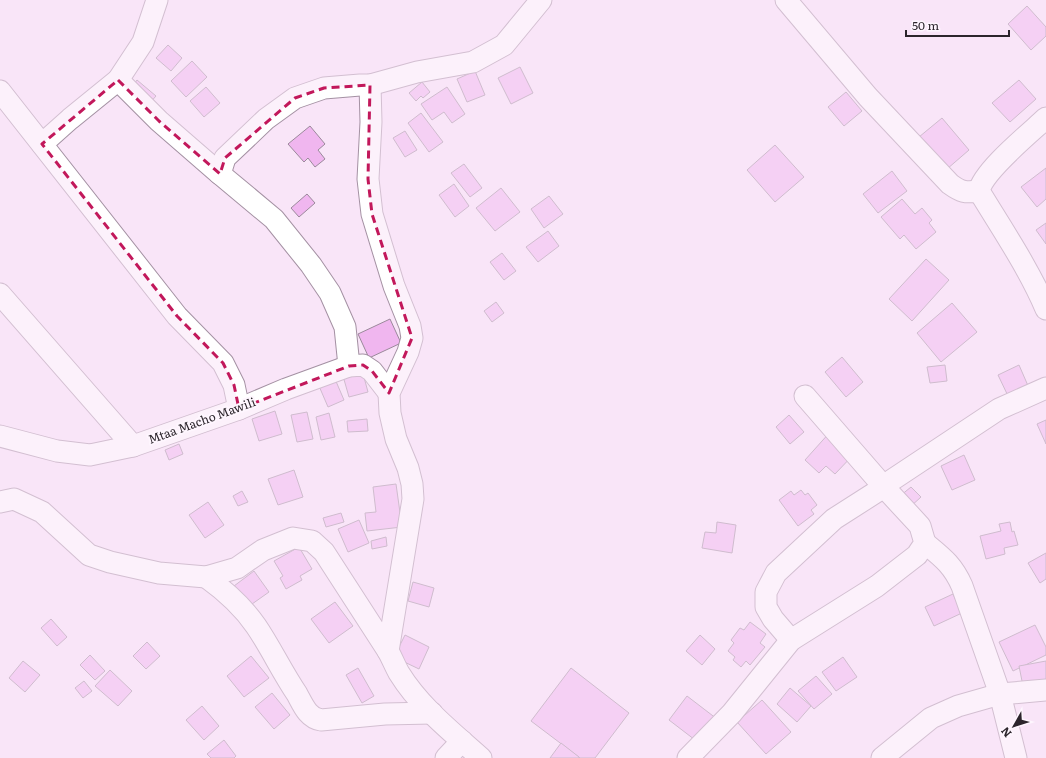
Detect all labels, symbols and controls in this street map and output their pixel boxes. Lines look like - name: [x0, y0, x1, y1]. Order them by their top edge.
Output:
- scale bar: [906, 12, 1009, 38]
- text: 50 m: [912, 16, 939, 34]
- street label: Mtaa Macho Mawili: [145, 392, 258, 448]
- north arrow: [994, 706, 1034, 746]
- text: N: [996, 724, 1015, 742]

